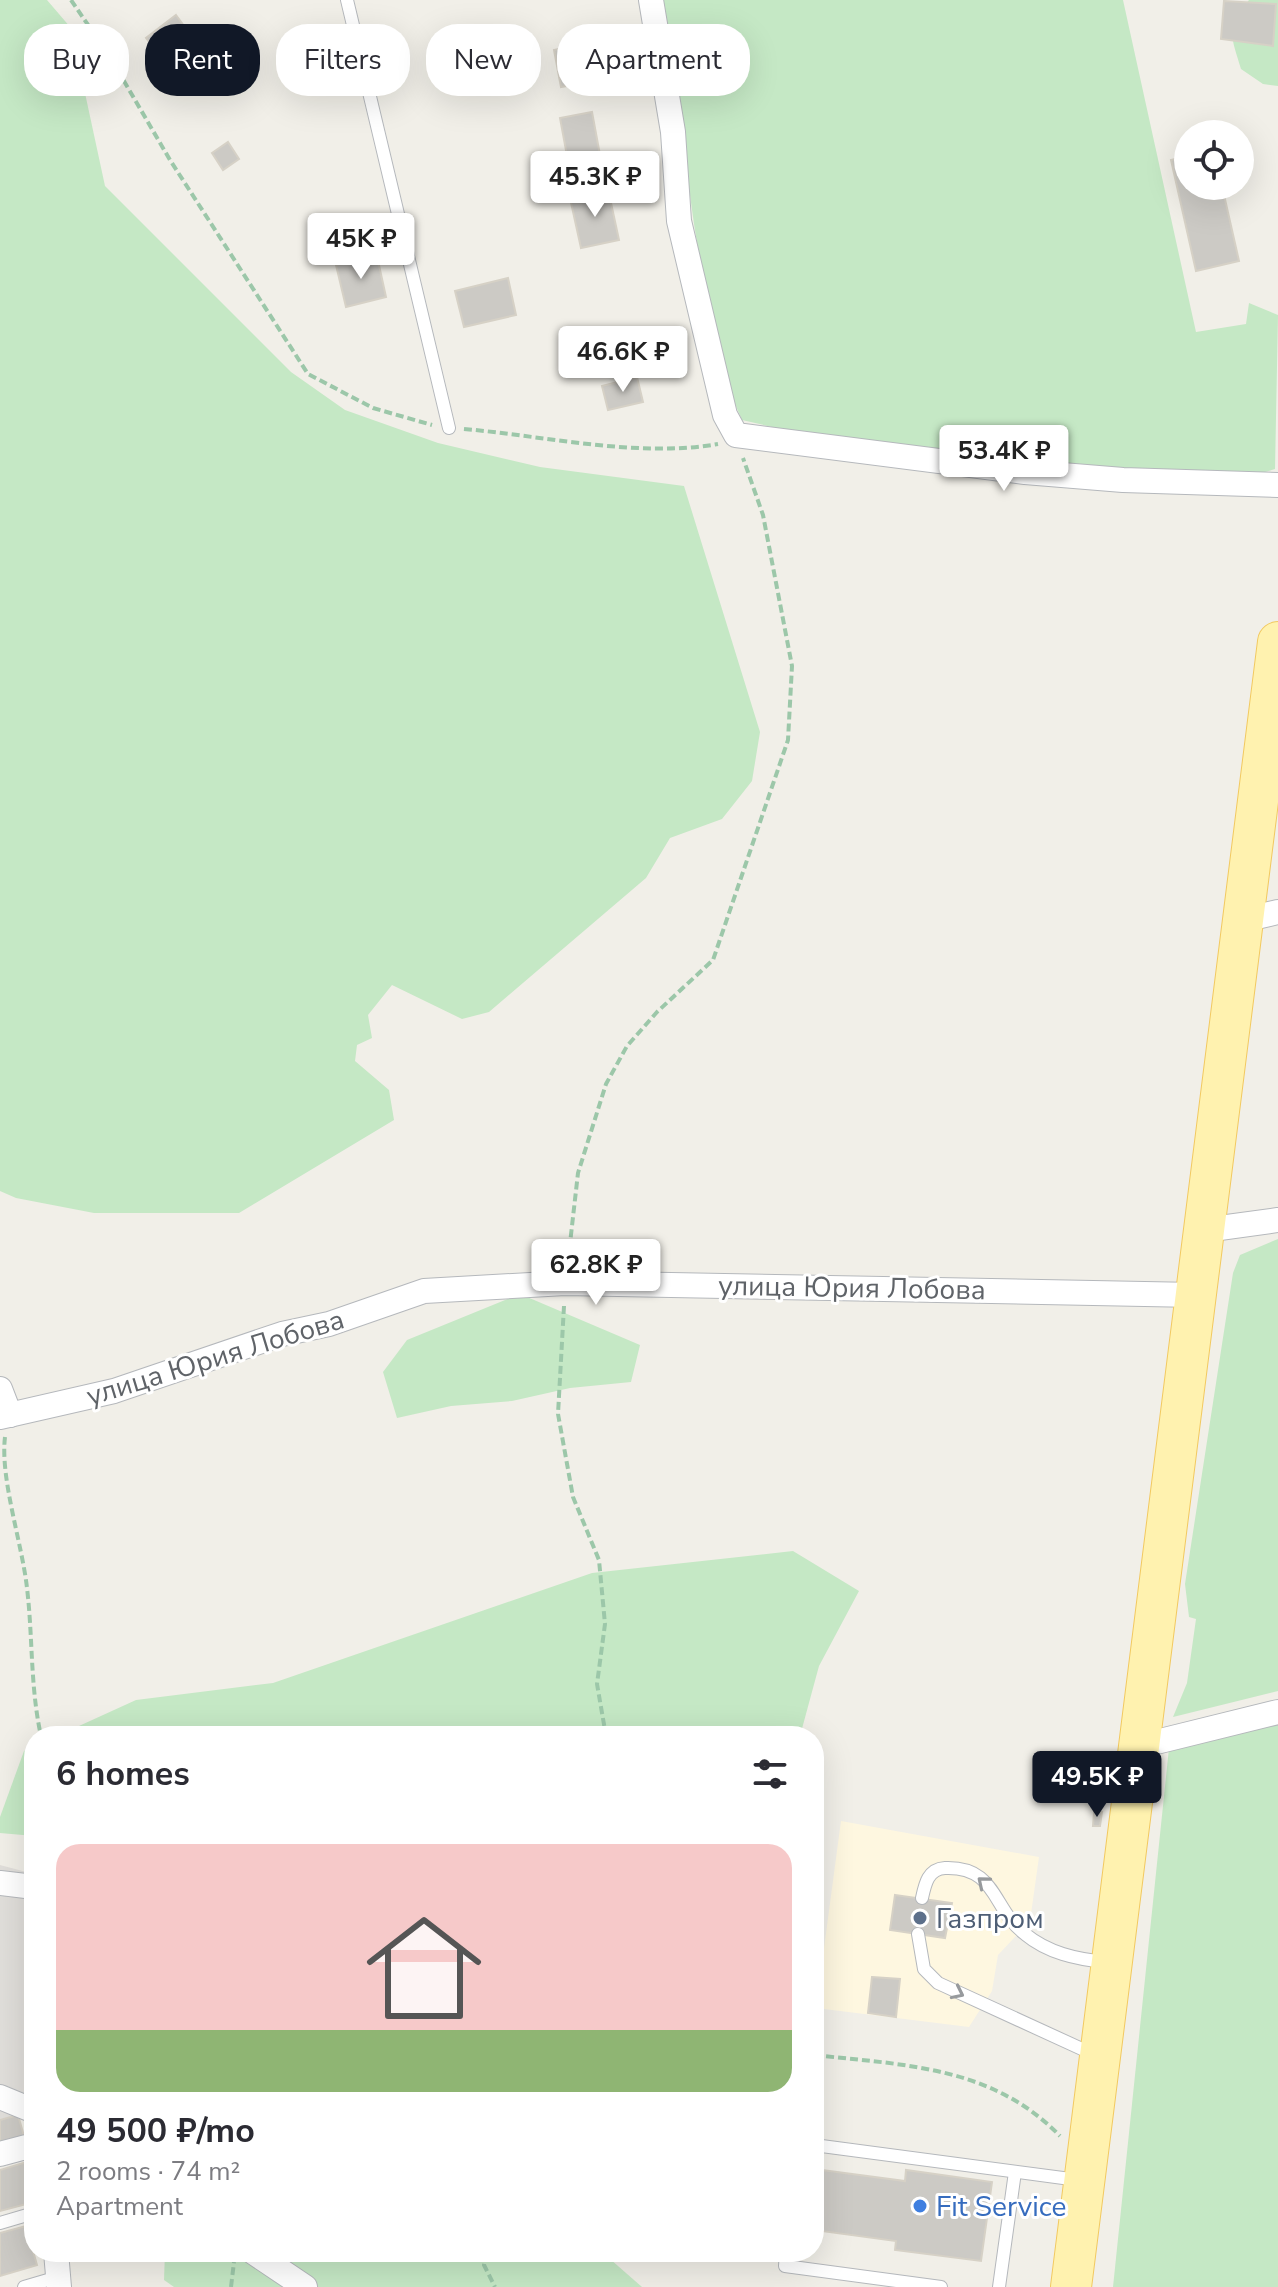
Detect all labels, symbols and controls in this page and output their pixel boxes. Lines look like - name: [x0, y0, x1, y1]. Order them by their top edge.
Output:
- chip: Buy: [24, 24, 129, 96]
- chip: Rent: [145, 24, 260, 96]
- chip: Filters: [276, 24, 410, 96]
- chip: New: [426, 24, 541, 96]
- chip: Apartment: [557, 24, 750, 96]
- map controls: [1174, 120, 1254, 200]
- button: locate: [1174, 120, 1254, 200]
- pin: 45.3K ₽: [521, 151, 669, 219]
- text: 45.3K ₽: [548, 159, 642, 194]
- pin: 45K ₽: [305, 213, 417, 281]
- text: 45K ₽: [325, 221, 397, 256]
- pin: 46.6K ₽: [549, 326, 697, 394]
- text: 46.6K ₽: [576, 334, 670, 369]
- pin: 53.4K ₽: [930, 425, 1078, 493]
- text: 53.4K ₽: [957, 433, 1051, 468]
- pin: 62.8K ₽: [522, 1239, 670, 1307]
- text: 62.8K ₽: [549, 1247, 643, 1282]
- street label: улица Юрия Лобова: [718, 1267, 986, 1309]
- street label: улица Юрия Лобова: [82, 1301, 349, 1415]
- text: 6 homes: [56, 1751, 190, 1797]
- pin: 49.5K ₽: [1023, 1751, 1171, 1819]
- icon: filters: [748, 1752, 792, 1796]
- text: 49.5K ₽: [1050, 1759, 1144, 1794]
- one-way arrow: [977, 1877, 992, 1891]
- icon: home: [352, 1896, 496, 2040]
- place label: Газпром: [936, 1900, 1044, 1938]
- marker: Газпром: [911, 1909, 929, 1927]
- one-way arrow: [949, 1983, 964, 1999]
- text: 49 500 ₽/mo: [56, 2108, 255, 2154]
- text: 2 rooms · 74 m²: [56, 2154, 240, 2189]
- place label: Fit Service: [936, 2188, 1066, 2226]
- text: Apartment: [56, 2189, 183, 2224]
- marker: Fit Service: [911, 2197, 929, 2215]

